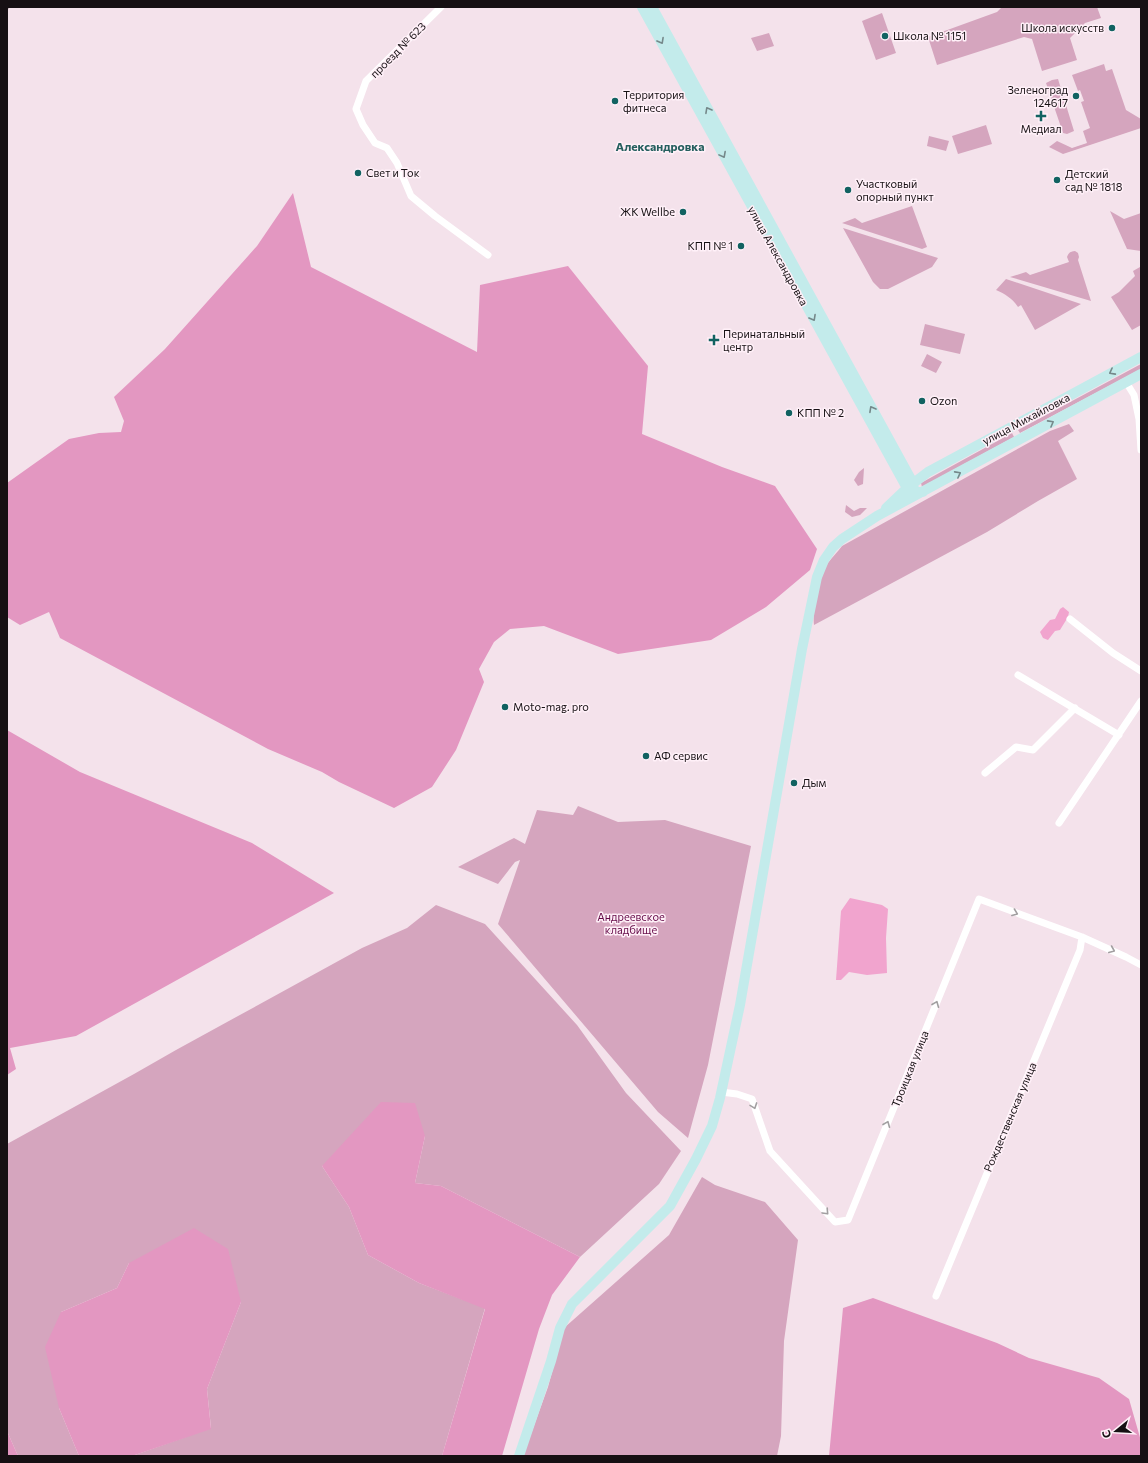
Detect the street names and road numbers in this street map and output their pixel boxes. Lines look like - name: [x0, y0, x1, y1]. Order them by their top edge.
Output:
- street label: проезд № 623: [367, 19, 428, 80]
- street label: улица Александровка: [746, 204, 811, 308]
- street label: улица Михайловка: [980, 390, 1072, 447]
- street label: Троицкая улица: [888, 1029, 931, 1109]
- street label: Рождественская улица: [981, 1060, 1038, 1173]

